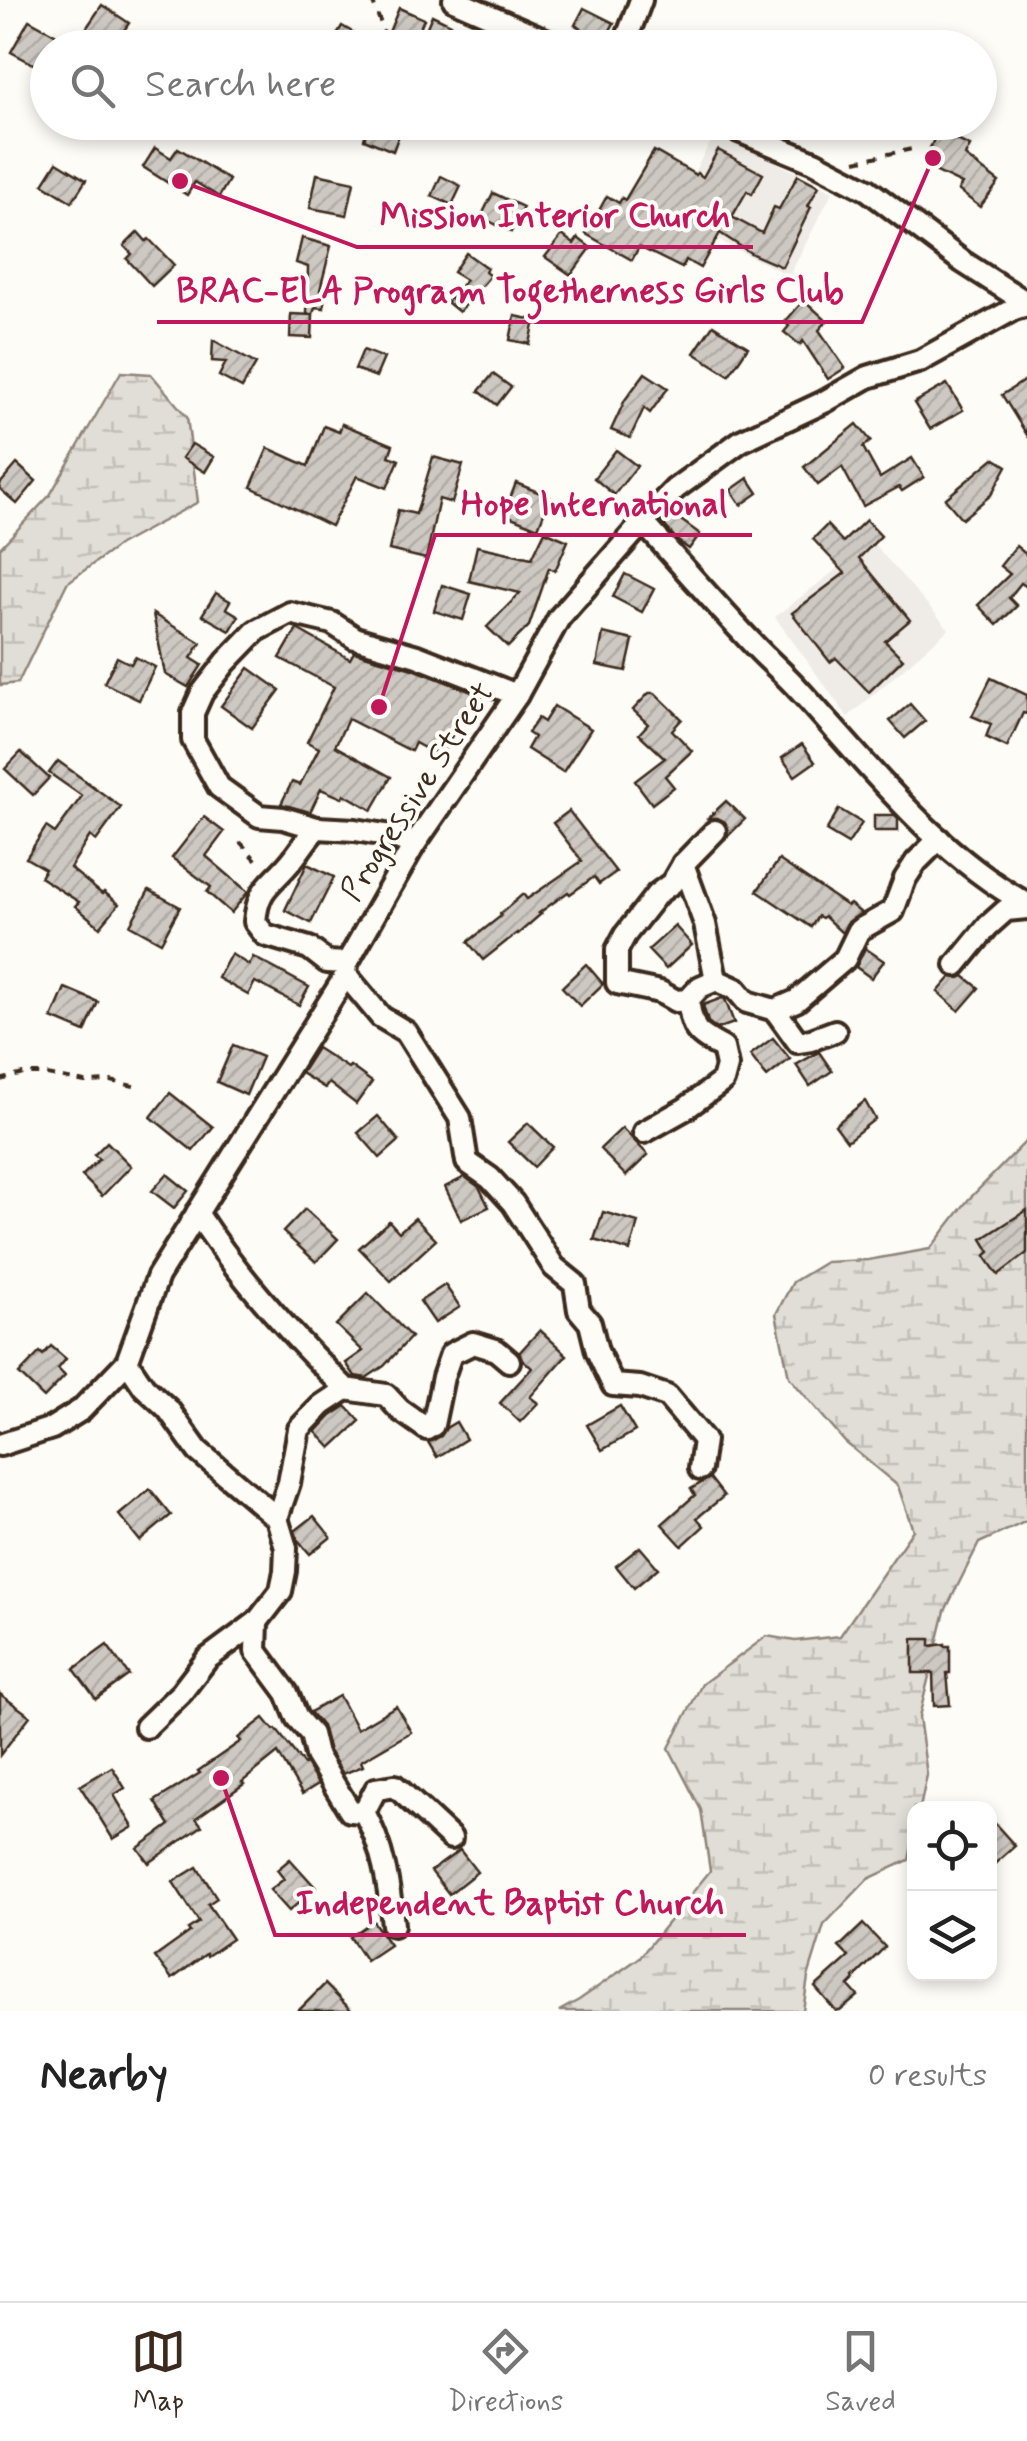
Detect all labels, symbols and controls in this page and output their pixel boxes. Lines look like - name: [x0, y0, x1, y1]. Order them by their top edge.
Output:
- search box: [30, 30, 997, 140]
- icon: search: [65, 58, 120, 113]
- text: Search here: [145, 61, 336, 110]
- callout: Mission Interior Church: [357, 182, 753, 247]
- text: Mission Interior Church: [380, 194, 730, 240]
- callout: BRAC-ELA Program Togetherness Girls Club: [157, 257, 862, 322]
- text: BRAC-ELA Program Togetherness Girls Club: [176, 269, 844, 320]
- callout: Hope International: [435, 470, 752, 535]
- text: Hope International: [461, 482, 727, 528]
- street label: Progressive Street: [331, 674, 505, 910]
- map controls: [907, 1801, 997, 1981]
- button: locate: [907, 1801, 997, 1891]
- callout: Independent Baptist Church: [275, 1870, 746, 1935]
- text: Independent Baptist Church: [296, 1881, 724, 1927]
- button: layers: [907, 1891, 997, 1981]
- text: Nearby: [40, 2049, 168, 2104]
- text: 0 results: [868, 2055, 987, 2097]
- tab: Map: [131, 2324, 186, 2421]
- tab: Directions: [448, 2324, 563, 2421]
- tab: Saved: [825, 2324, 896, 2421]

